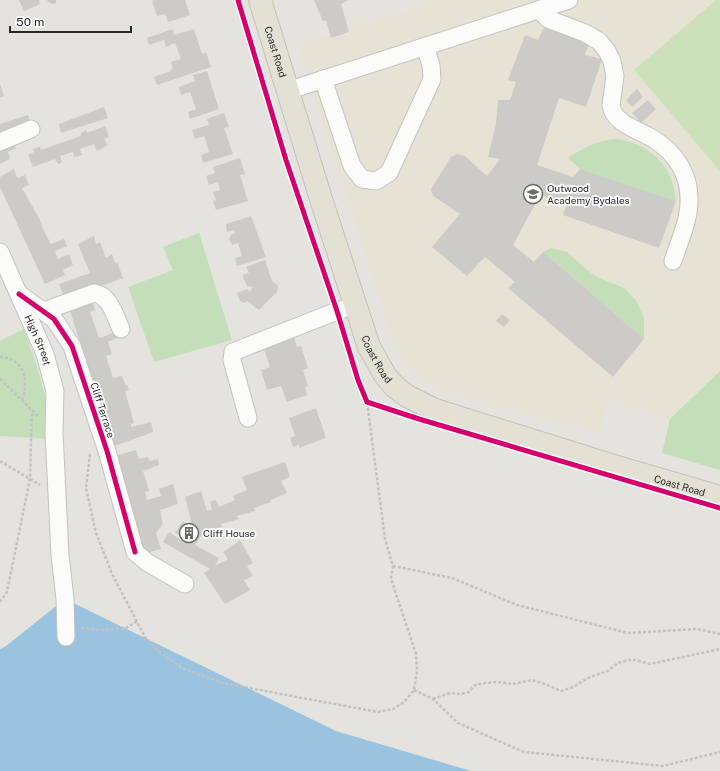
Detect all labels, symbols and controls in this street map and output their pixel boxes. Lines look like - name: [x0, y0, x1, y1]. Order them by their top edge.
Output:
- scale bar: [10, 8, 131, 34]
- text: 50 m: [16, 15, 44, 29]
- street label: Coast Road: [262, 25, 289, 79]
- place label: Outwood Academy Bydales: [547, 182, 630, 206]
- school or university icon: Outwood Academy Bydales: [522, 183, 544, 205]
- street label: High Street: [22, 313, 54, 367]
- street label: Coast Road: [360, 334, 395, 385]
- street label: Cliff Terrace: [88, 381, 118, 440]
- street label: Coast Road: [653, 472, 707, 498]
- building icon: Cliff House: [178, 522, 200, 544]
- place label: Cliff House: [203, 527, 256, 539]

